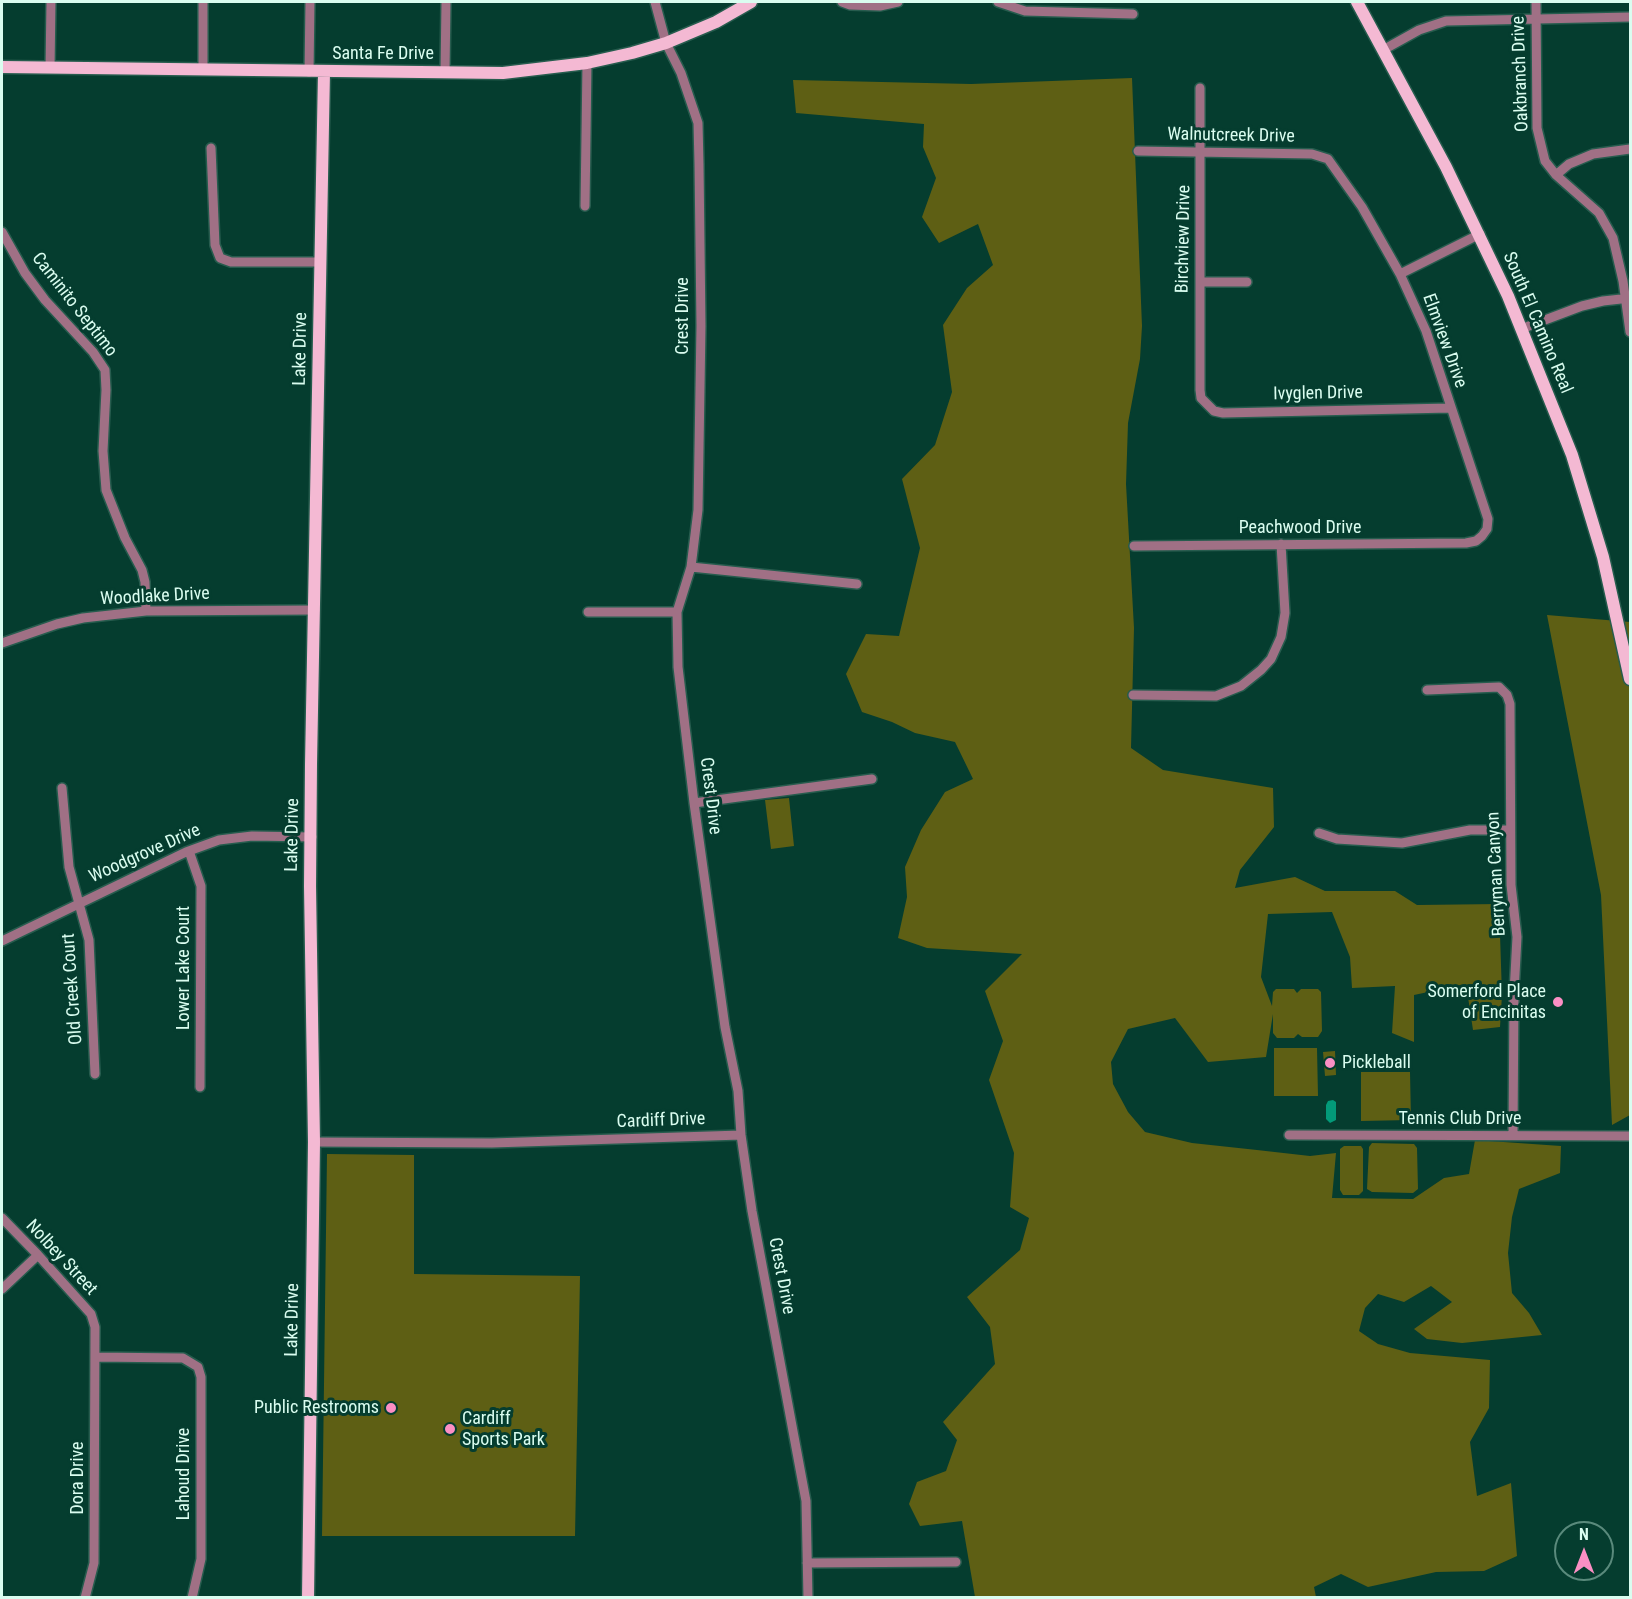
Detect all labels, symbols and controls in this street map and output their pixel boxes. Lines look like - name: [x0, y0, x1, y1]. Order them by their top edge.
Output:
- street label: Oakbranch Drive: [1508, 16, 1534, 132]
- street label: Santa Fe Drive: [332, 43, 434, 65]
- street label: Walnutcreek Drive: [1167, 124, 1295, 148]
- street label: Birchview Drive: [1172, 185, 1196, 293]
- street label: Caminito Septimo: [27, 249, 121, 361]
- street label: South El Camino Real: [1497, 249, 1577, 397]
- street label: Crest Drive: [672, 277, 694, 355]
- street label: Elmview Drive: [1417, 291, 1471, 391]
- street label: Lake Drive: [290, 312, 312, 386]
- street label: Ivyglen Drive: [1273, 382, 1363, 406]
- street label: Peachwood Drive: [1239, 517, 1361, 539]
- street label: Woodlake Drive: [100, 583, 210, 611]
- street label: Crest Drive: [695, 756, 725, 836]
- street label: Lake Drive: [282, 798, 304, 872]
- street label: Berryman Canyon: [1483, 811, 1511, 937]
- street label: Woodgrove Drive: [86, 820, 204, 888]
- street label: Lower Lake Court: [173, 906, 195, 1030]
- street label: Old Creek Court: [58, 932, 88, 1046]
- place label: Somerford Place of Encinitas: [1427, 981, 1546, 1024]
- marker: Somerford Place of Encinitas: [1551, 995, 1565, 1009]
- place label: Pickleball: [1342, 1052, 1411, 1074]
- marker: Pickleball: [1323, 1056, 1337, 1070]
- street label: Tennis Club Drive: [1399, 1108, 1521, 1130]
- street label: Cardiff Drive: [616, 1109, 706, 1133]
- street label: Nolbey Street: [21, 1216, 101, 1300]
- street label: Crest Drive: [763, 1236, 799, 1316]
- street label: Lake Drive: [282, 1283, 304, 1357]
- place label: Public Restrooms: [254, 1397, 379, 1419]
- marker: Public Restrooms: [384, 1401, 398, 1415]
- place label: Cardiff Sports Park: [462, 1408, 545, 1450]
- marker: Cardiff Sports Park: [443, 1422, 457, 1436]
- street label: Lahoud Drive: [173, 1428, 195, 1520]
- street label: Dora Drive: [67, 1441, 89, 1515]
- north arrow: [1554, 1521, 1614, 1581]
- text: N: [1579, 1525, 1589, 1544]

